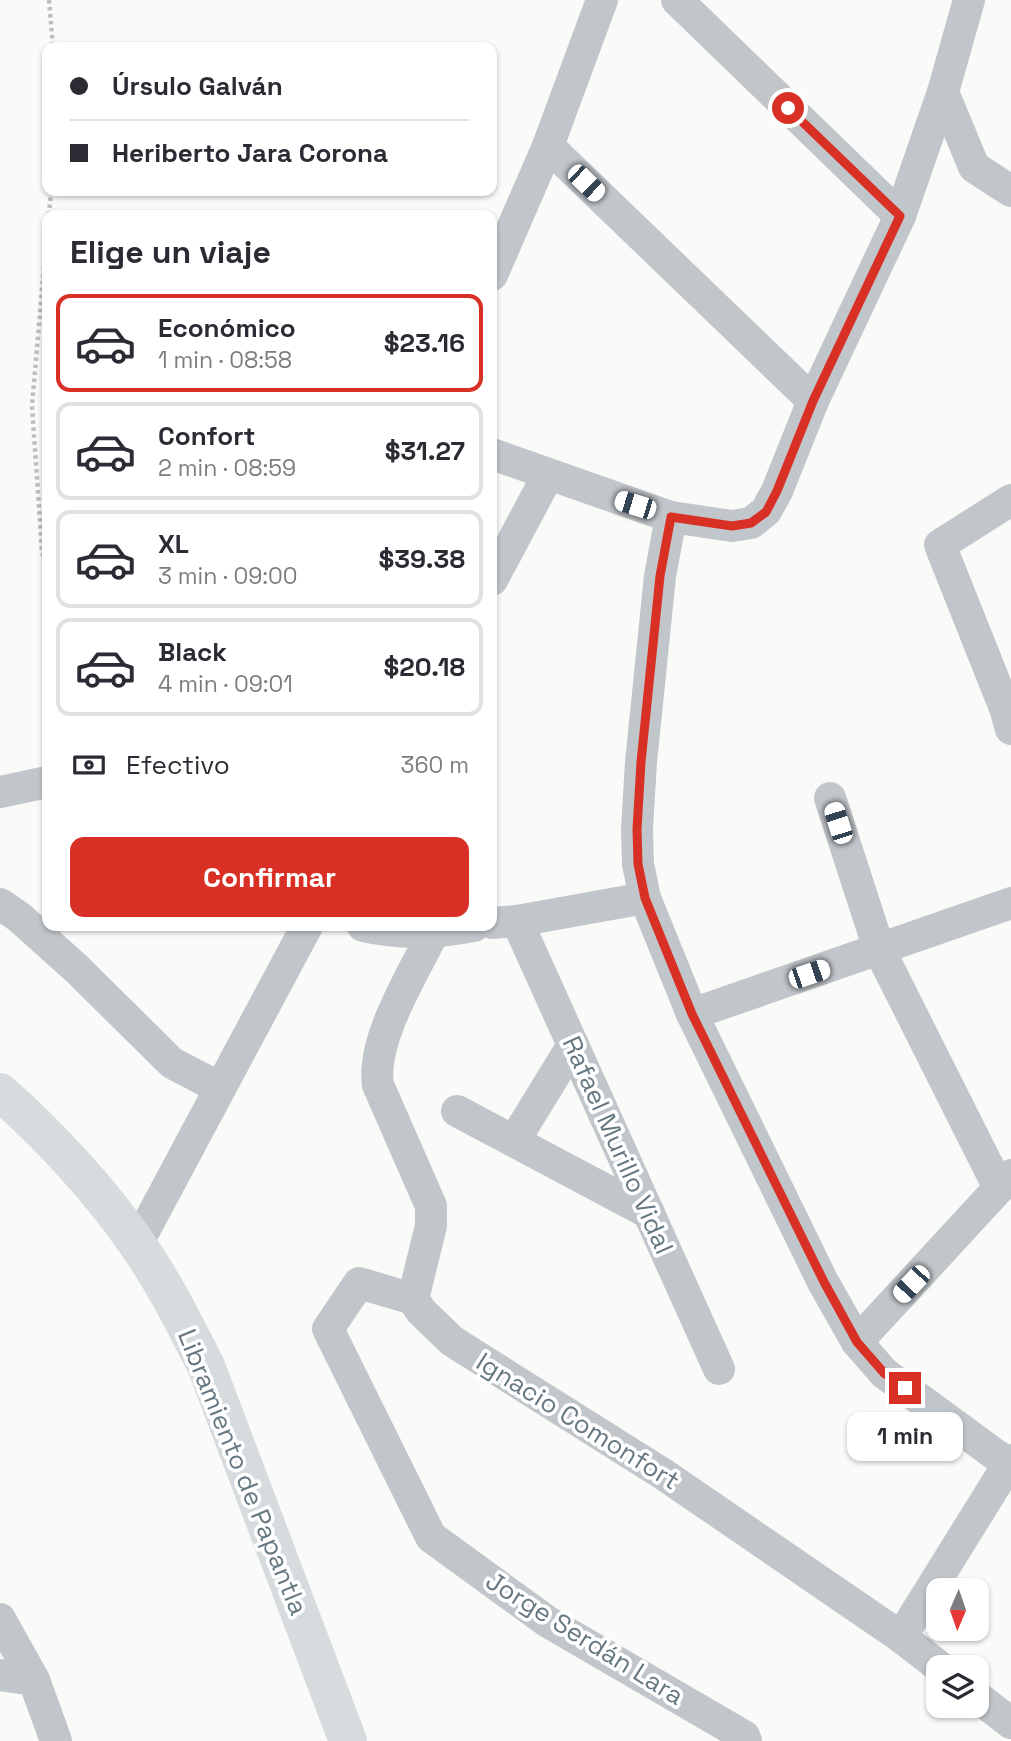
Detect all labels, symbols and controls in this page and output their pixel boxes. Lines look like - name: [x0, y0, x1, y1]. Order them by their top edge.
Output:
- text: Úrsulo Galván: [112, 69, 283, 103]
- route start: [772, 92, 804, 124]
- text: Heriberto Jara Corona: [112, 136, 388, 170]
- car: [564, 161, 609, 205]
- text: Elige un viaje: [70, 232, 271, 272]
- text: Económico: [158, 311, 296, 345]
- icon: car: [74, 312, 137, 375]
- text: $23.16: [384, 326, 465, 360]
- text: 1 min · 08:58: [158, 345, 292, 375]
- text: Confort: [158, 419, 255, 453]
- icon: car: [74, 420, 137, 483]
- text: $31.27: [385, 434, 465, 468]
- text: 2 min · 08:59: [158, 453, 296, 483]
- car: [612, 489, 659, 521]
- text: XL: [158, 527, 189, 561]
- icon: car: [74, 528, 137, 591]
- text: $39.38: [378, 542, 465, 576]
- text: 3 min · 09:00: [158, 561, 298, 591]
- text: Black: [158, 635, 227, 669]
- icon: car: [74, 636, 137, 699]
- text: $20.18: [384, 650, 465, 684]
- text: 4 min · 09:01: [158, 669, 293, 699]
- icon: cash: [70, 746, 108, 784]
- text: Efectivo: [126, 748, 230, 782]
- text: 360 m: [401, 750, 469, 780]
- car: [822, 800, 855, 846]
- button: Confirmar: [70, 837, 469, 917]
- car: [786, 957, 833, 991]
- street label: Rafael Murillo Vidal: [555, 1031, 681, 1259]
- car: [889, 1261, 934, 1307]
- street label: Libramiento de Papantla: [170, 1324, 316, 1620]
- street label: Ignacio Comonfort: [470, 1345, 686, 1497]
- route end: [889, 1372, 921, 1404]
- callout: 1 min: [847, 1412, 963, 1462]
- text: 1 min: [877, 1421, 933, 1451]
- street label: Jorge Serdán Lara: [480, 1563, 690, 1713]
- north arrow: [926, 1578, 989, 1642]
- map controls: [926, 1578, 989, 1718]
- button: layers: [926, 1655, 989, 1718]

